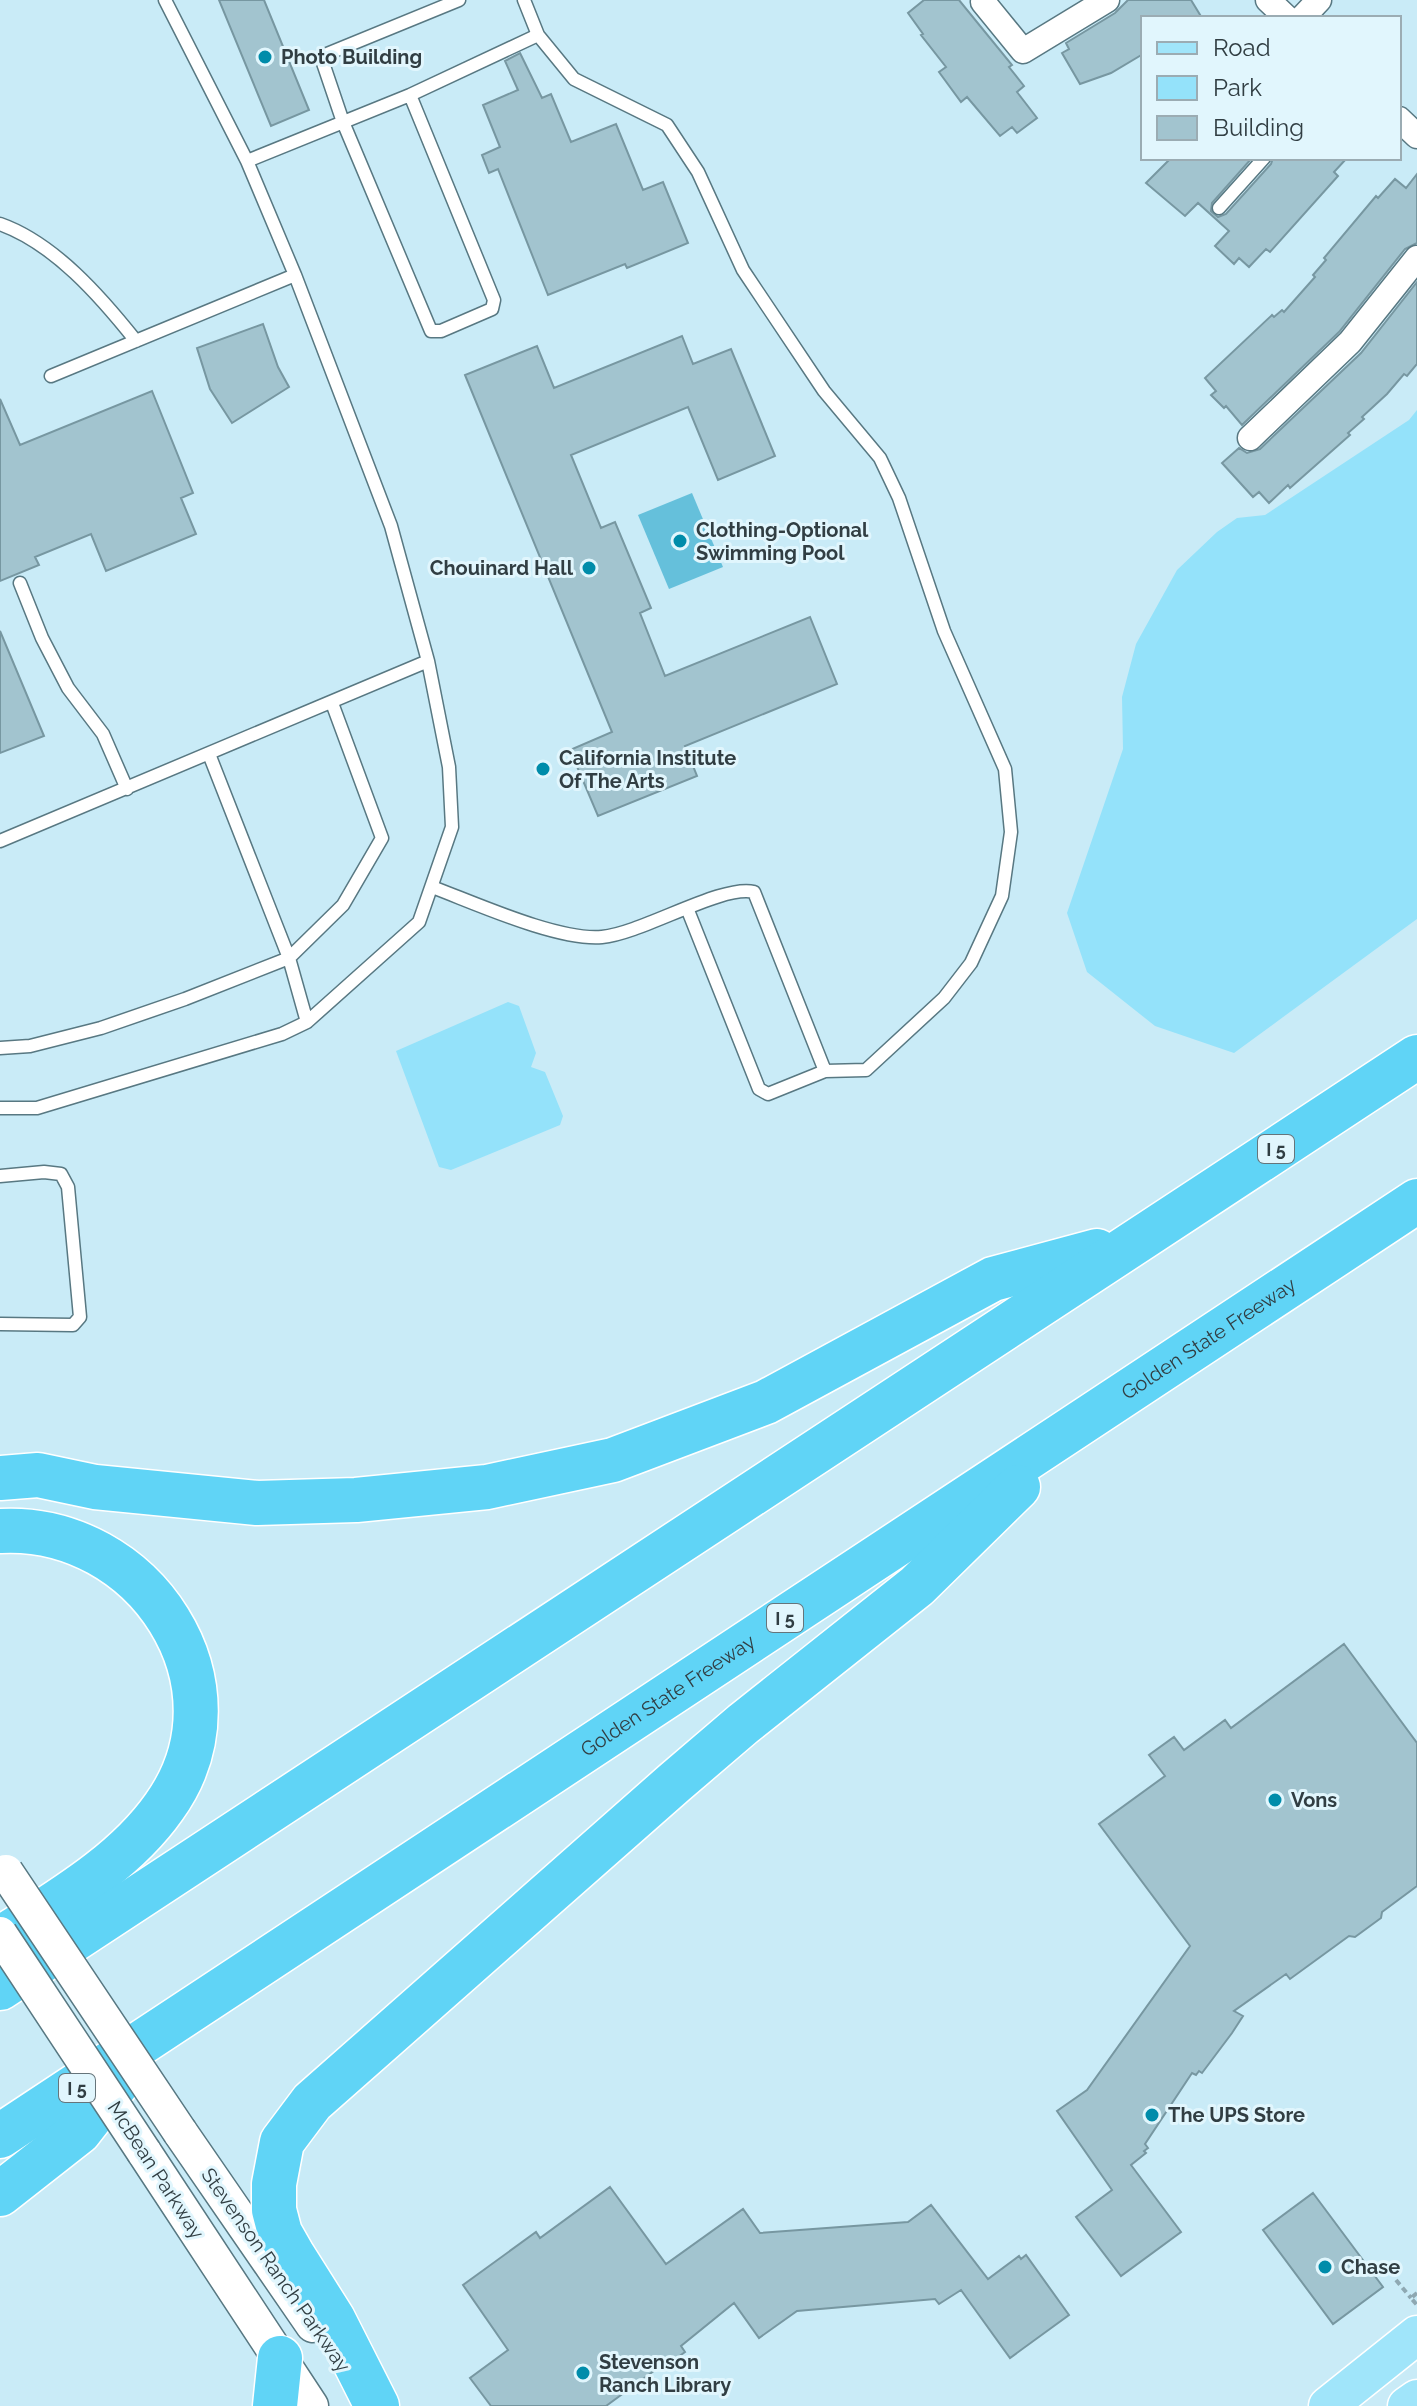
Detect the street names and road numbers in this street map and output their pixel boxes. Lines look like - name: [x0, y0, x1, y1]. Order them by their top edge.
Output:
- road number: I 5: [1258, 1135, 1294, 1163]
- street label: Golden State Freeway: [1117, 1272, 1300, 1405]
- road number: I 5: [767, 1604, 803, 1632]
- street label: Golden State Freeway: [576, 1629, 760, 1762]
- road number: I 5: [59, 2074, 95, 2102]
- street label: McBean Parkway: [103, 2097, 210, 2243]
- street label: Stevenson Ranch Parkway: [196, 2163, 356, 2377]

